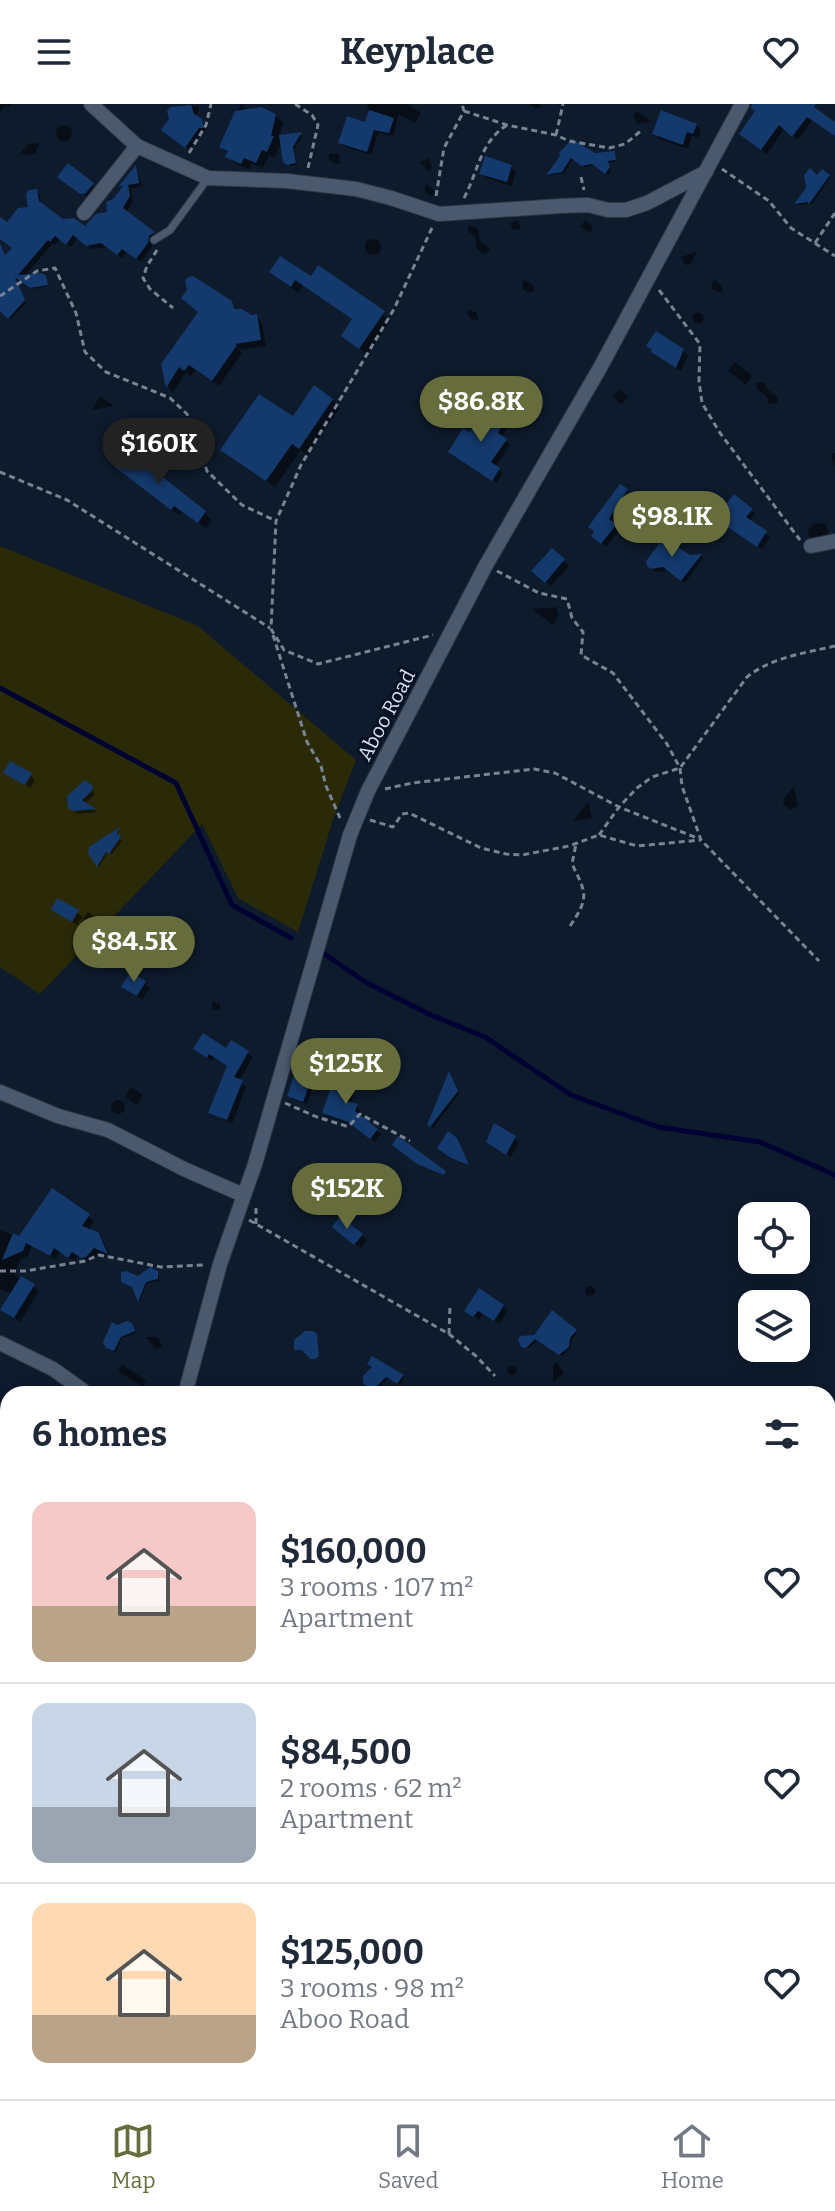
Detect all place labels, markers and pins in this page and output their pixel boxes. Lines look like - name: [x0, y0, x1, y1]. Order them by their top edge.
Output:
- pin: $86.8K: [416, 376, 546, 444]
- pin: $160K: [103, 418, 215, 486]
- pin: $98.1K: [607, 491, 737, 559]
- pin: $84.5K: [69, 916, 199, 984]
- pin: $125K: [290, 1038, 402, 1106]
- pin: $152K: [291, 1163, 403, 1231]

